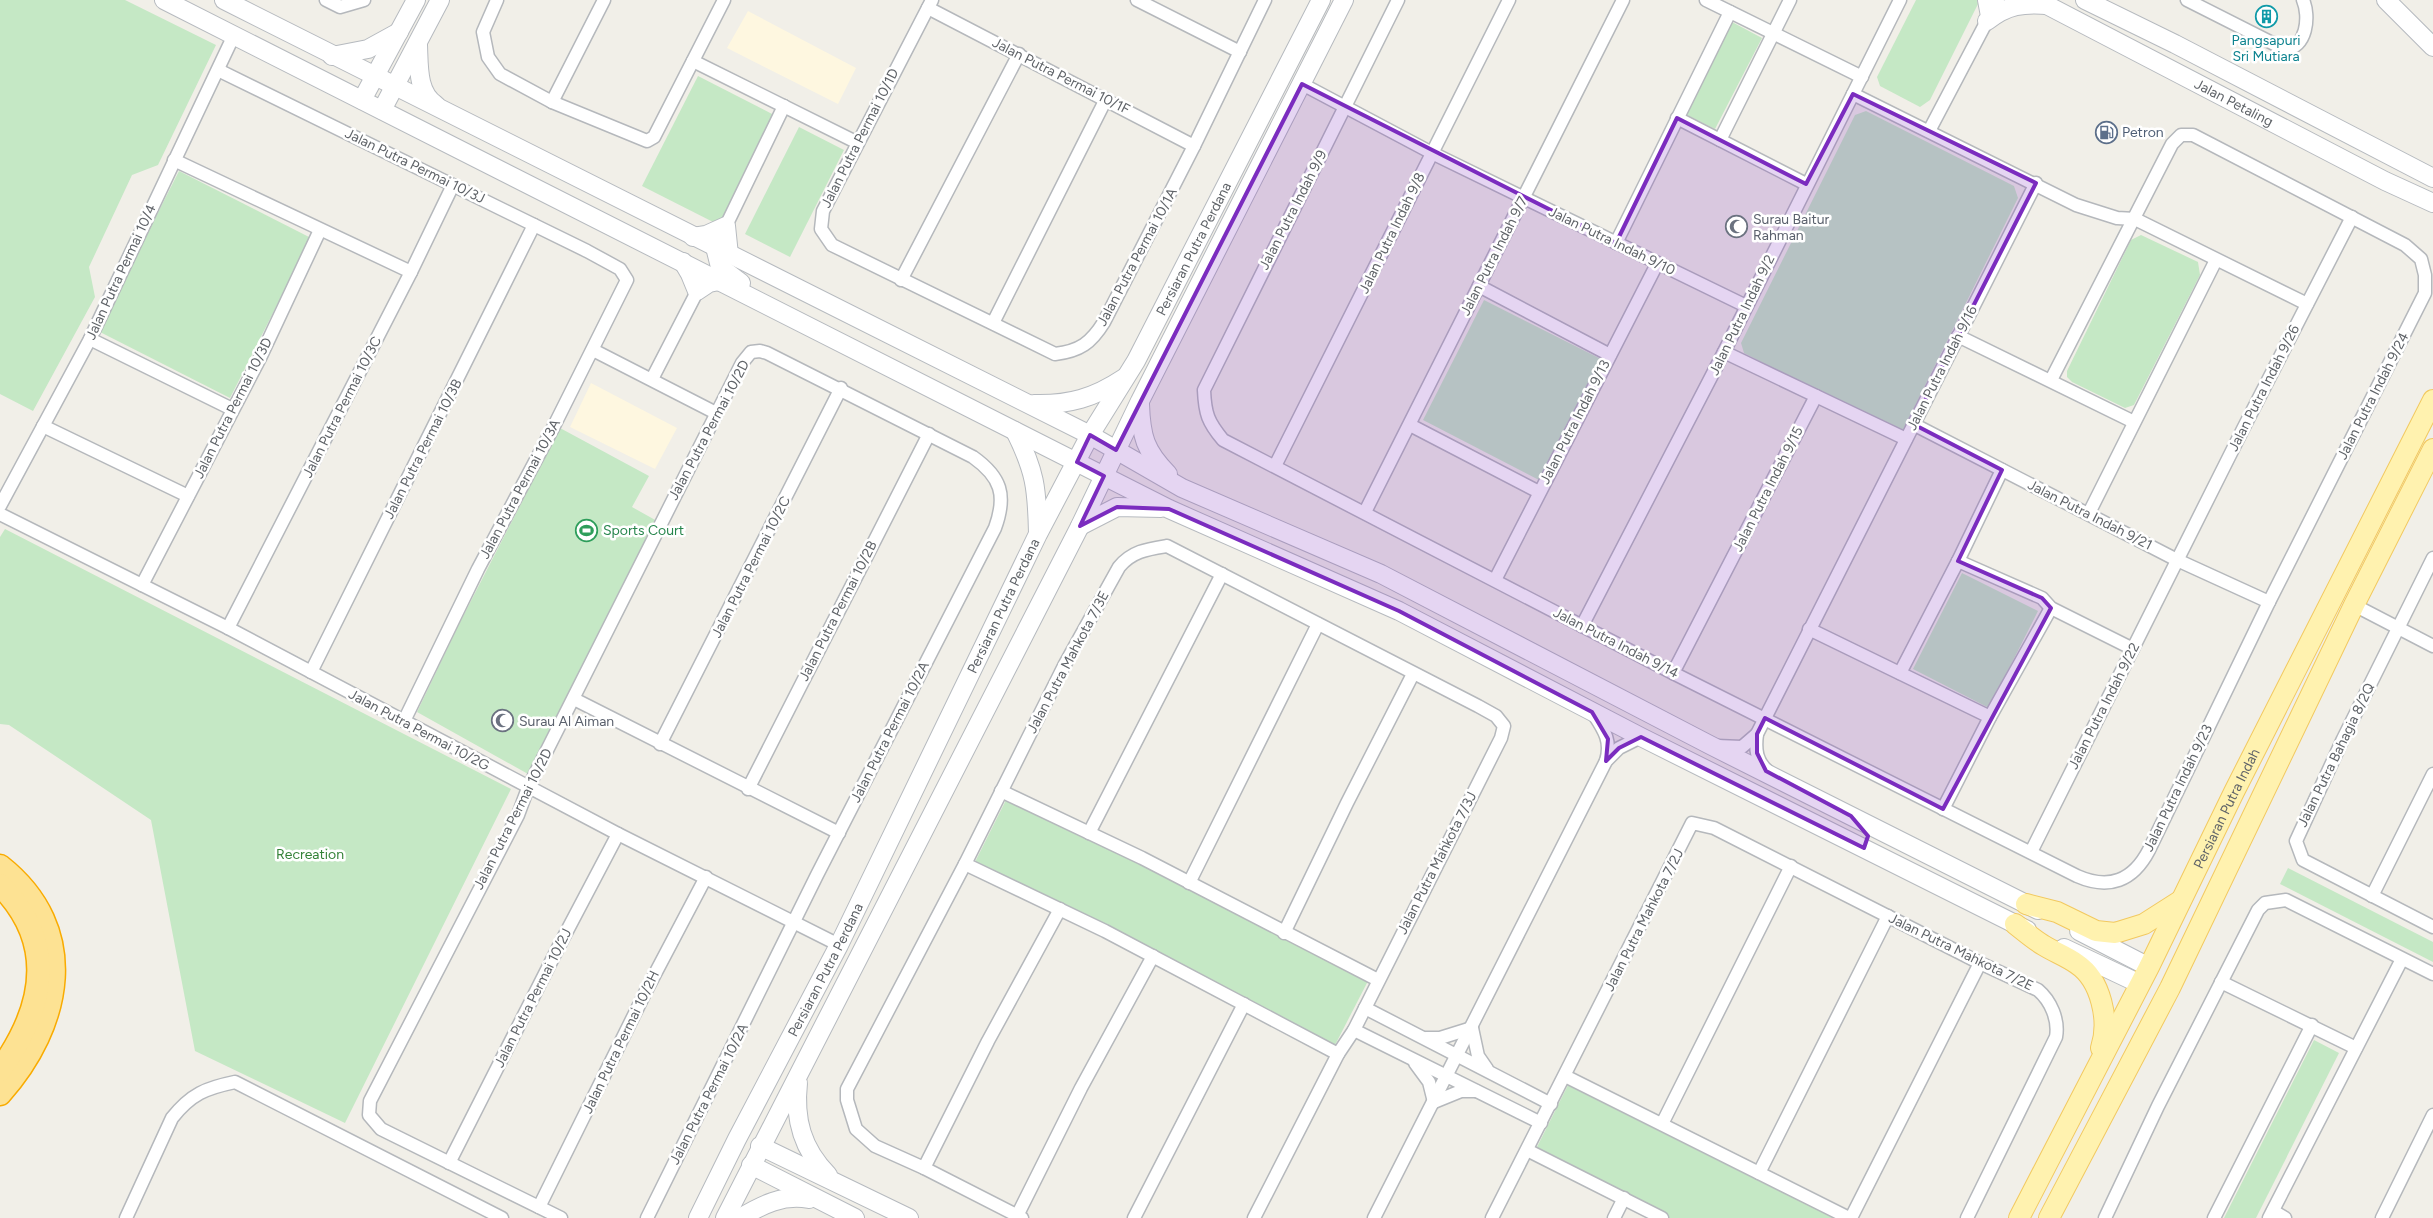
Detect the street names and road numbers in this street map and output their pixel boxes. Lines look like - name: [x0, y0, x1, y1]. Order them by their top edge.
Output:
- street label: Jalan Putra Permai 10/1F: [989, 34, 1133, 118]
- street label: Jalan Putra Permai 10/1D: [817, 66, 903, 210]
- street label: Jalan Petaling: [2192, 75, 2276, 130]
- street label: Jalan Putra Permai 10/3J: [342, 125, 488, 207]
- street label: Jalan Putra Indah 9/9: [1255, 147, 1331, 273]
- street label: Jalan Putra Indah 9/8: [1355, 170, 1429, 296]
- street label: Persiaran Putra Perdana: [1152, 179, 1235, 318]
- street label: Jalan Putra Permai 10/1A: [1093, 185, 1181, 329]
- street label: Jalan Putra Indah 9/7: [1457, 193, 1532, 318]
- street label: Jalan Putra Permai 10/4: [82, 201, 160, 342]
- street label: Jalan Putra Indah 9/10: [1546, 203, 1678, 279]
- street label: Jalan Putra Indah 9/2: [1705, 252, 1779, 378]
- street label: Jalan Putra Indah 9/16: [1903, 303, 1981, 433]
- street label: Jalan Putra Indah 9/26: [2225, 322, 2303, 454]
- street label: Jalan Putra Indah 9/24: [2334, 329, 2413, 462]
- street label: Jalan Putra Permai 10/3C: [299, 333, 385, 481]
- street label: Jalan Putra Permai 10/3D: [190, 335, 276, 481]
- street label: Jalan Putra Permai 10/2D: [665, 357, 753, 503]
- street label: Jalan Putra Indah 9/13: [1536, 357, 1614, 487]
- street label: Jalan Putra Permai 10/3B: [380, 376, 466, 522]
- street label: Jalan Putra Permai 10/3A: [476, 416, 564, 562]
- street label: Jalan Putra Indah 9/15: [1729, 424, 1807, 554]
- street label: Jalan Putra Indah 9/21: [2025, 476, 2155, 554]
- street label: Jalan Putra Permai 10/2C: [708, 493, 794, 641]
- street label: Persiaran Putra Perdana: [963, 536, 1043, 676]
- street label: Jalan Putra Permai 10/2B: [795, 538, 881, 684]
- street label: Jalan Putra Mahkota 7/3E: [1023, 588, 1113, 736]
- street label: Jalan Putra Indah 9/14: [1550, 604, 1682, 682]
- street label: Jalan Putra Indah 9/22: [2065, 640, 2143, 772]
- street label: Jalan Putra Permai 10/2A: [847, 658, 933, 805]
- street label: Jalan Putra Bahagia 8/2Q: [2294, 680, 2378, 830]
- street label: Jalan Putra Permai 10/2G: [346, 686, 493, 775]
- street label: Jalan Putra Indah 9/23: [2140, 722, 2216, 854]
- street label: Persiaran Putra Indah: [2190, 745, 2263, 871]
- street label: Jalan Putra Permai 10/2D: [470, 746, 556, 892]
- street label: Jalan Putra Mahkota 7/3J: [1394, 789, 1480, 937]
- street label: Jalan Putra Mahkota 7/2J: [1601, 846, 1687, 994]
- street label: Persiaran Putra Perdana: [784, 900, 866, 1039]
- street label: Jalan Putra Mahkota 7/2E: [1886, 910, 2036, 994]
- street label: Jalan Putra Permai 10/2J: [491, 926, 575, 1070]
- street label: Jalan Putra Permai 10/2H: [579, 968, 663, 1116]
- street label: Jalan Putra Permai 10/2A: [666, 1020, 752, 1167]

